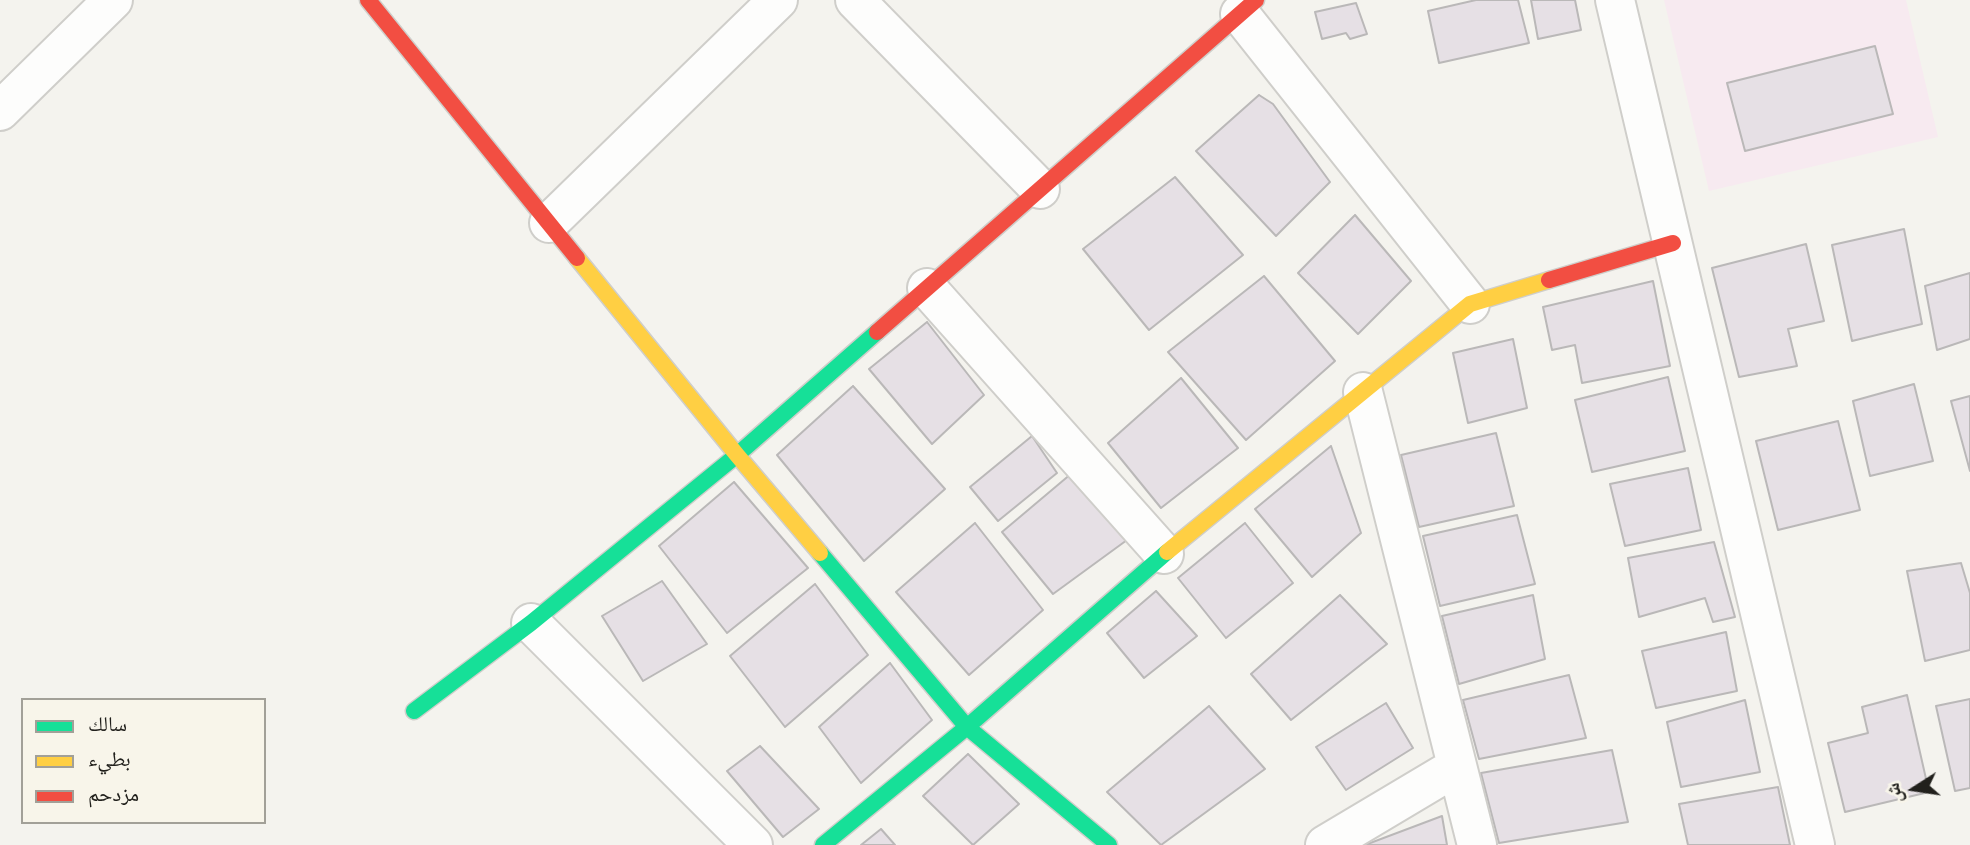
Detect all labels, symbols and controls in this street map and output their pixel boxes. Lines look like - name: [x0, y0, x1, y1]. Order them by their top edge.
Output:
- legend: [21, 698, 266, 824]
- text: سالك: [88, 709, 127, 738]
- text: بطيء: [88, 744, 131, 773]
- north arrow: [1879, 754, 1949, 824]
- text: مزدحم: [88, 779, 139, 808]
- text: ش: [1879, 781, 1908, 806]

